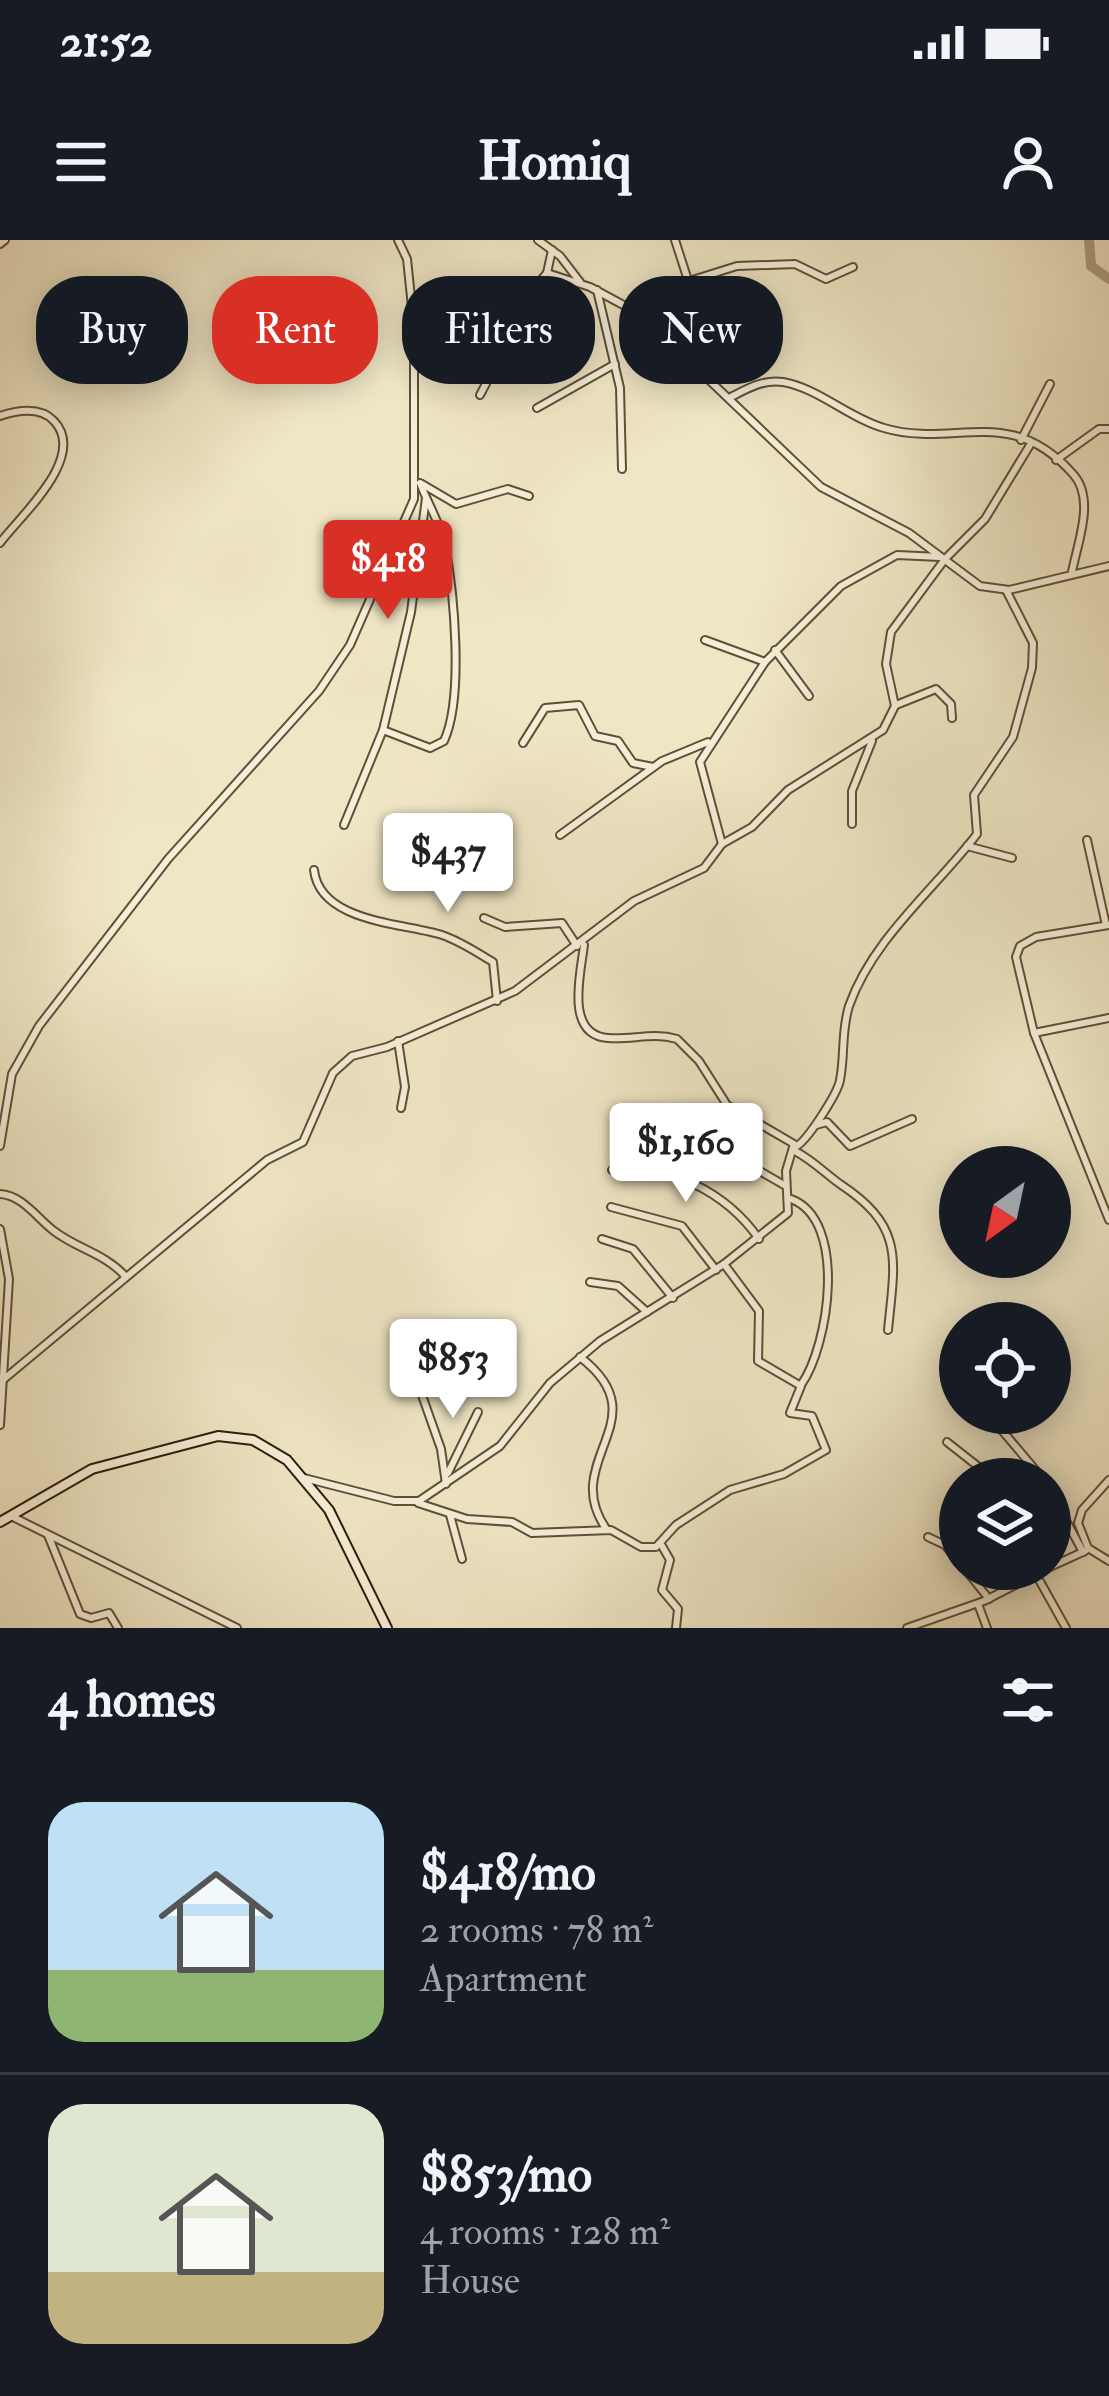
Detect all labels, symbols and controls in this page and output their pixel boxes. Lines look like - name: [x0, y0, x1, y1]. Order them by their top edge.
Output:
- text: 21:52: [60, 14, 152, 70]
- text: Homiq: [478, 128, 631, 196]
- icon: menu: [48, 129, 114, 195]
- icon: person: [995, 129, 1061, 195]
- chip: Buy: [36, 276, 188, 384]
- chip: Rent: [212, 276, 378, 384]
- chip: Filters: [402, 276, 595, 384]
- chip: New: [619, 276, 783, 384]
- pin: $418: [317, 520, 459, 622]
- text: $418: [350, 534, 426, 583]
- pin: $437: [377, 813, 519, 915]
- text: $437: [410, 827, 486, 876]
- pin: $1,160: [588, 1103, 784, 1205]
- text: $1,160: [637, 1117, 735, 1166]
- north arrow: [939, 1146, 1071, 1278]
- map controls: [939, 1146, 1071, 1590]
- button: locate: [939, 1302, 1071, 1434]
- pin: $853: [382, 1319, 524, 1421]
- text: $853: [417, 1333, 489, 1382]
- button: layers: [939, 1458, 1071, 1590]
- icon: filters: [995, 1667, 1061, 1733]
- text: 4 homes: [48, 1668, 216, 1732]
- text: $418/mo: [420, 1841, 596, 1905]
- icon: home: [144, 1850, 288, 1994]
- text: 2 rooms · 78 m²: [420, 1905, 653, 1954]
- text: Apartment: [420, 1954, 587, 2003]
- text: $853/mo: [420, 2143, 592, 2207]
- icon: home: [144, 2152, 288, 2296]
- text: 4 rooms · 128 m²: [420, 2207, 670, 2256]
- text: House: [420, 2256, 520, 2305]

